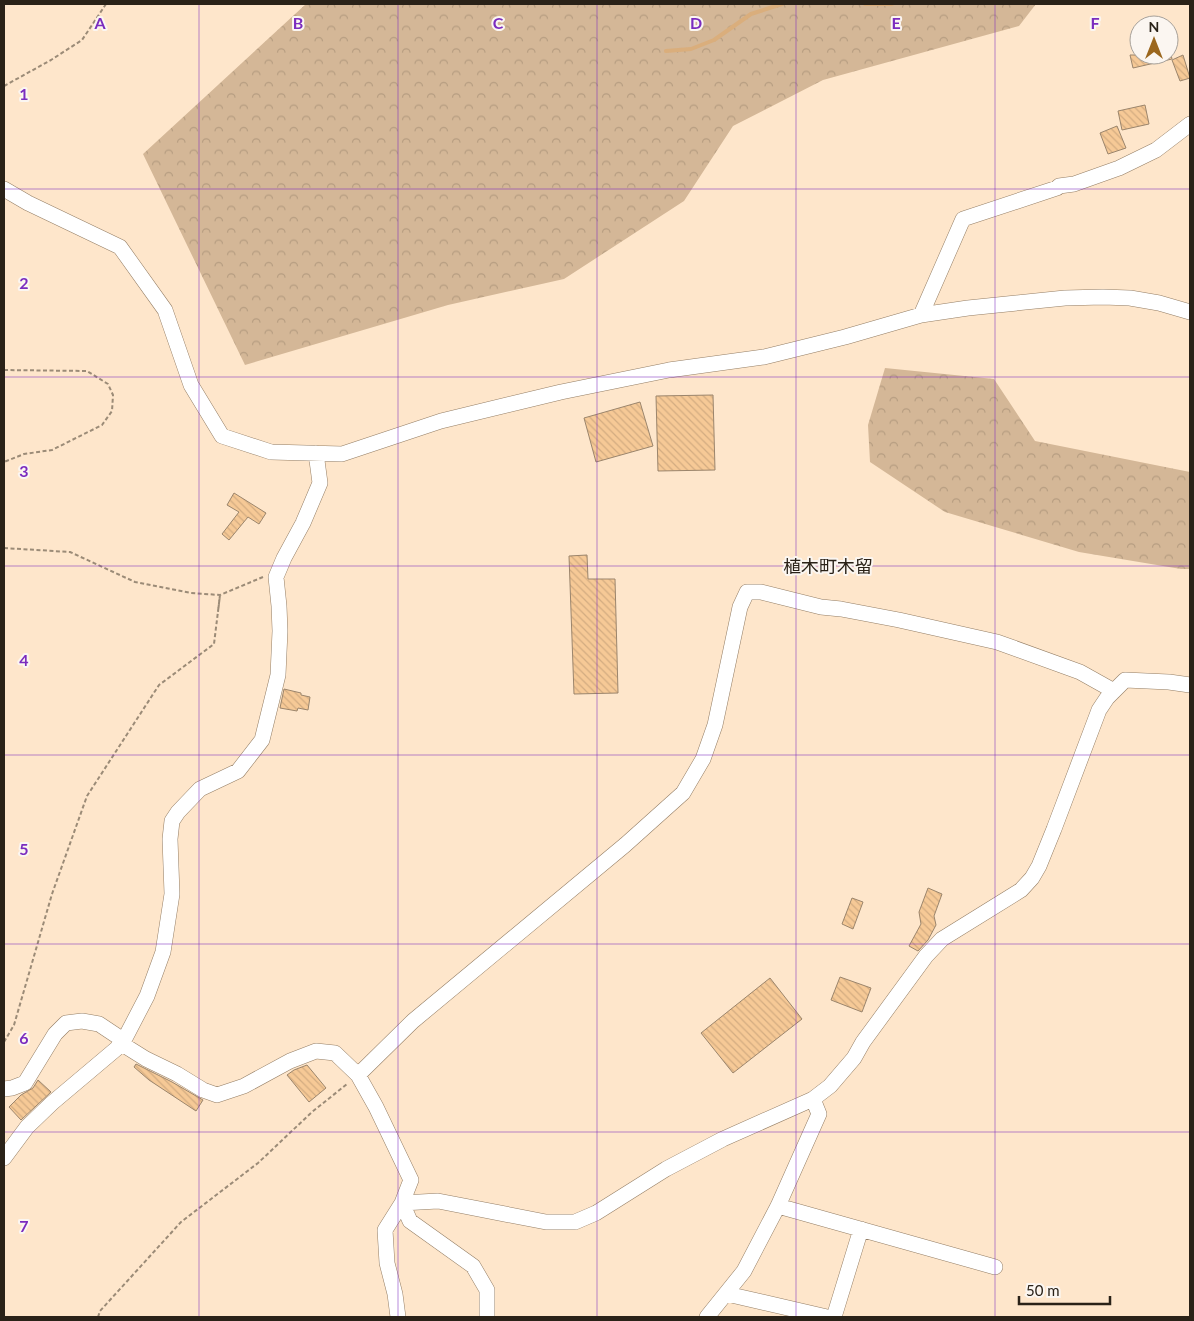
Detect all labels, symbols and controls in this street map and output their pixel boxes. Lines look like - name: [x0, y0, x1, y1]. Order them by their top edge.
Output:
- text: A: [93, 13, 106, 32]
- text: B: [293, 13, 303, 32]
- text: C: [493, 13, 504, 32]
- text: D: [690, 13, 702, 32]
- text: E: [891, 13, 901, 32]
- text: F: [1090, 13, 1100, 32]
- north arrow: [1129, 15, 1179, 65]
- text: N: [1149, 18, 1159, 35]
- text: 1: [19, 84, 29, 103]
- text: 2: [19, 273, 29, 292]
- text: 3: [19, 461, 29, 480]
- district label: 植木町木留: [783, 555, 873, 577]
- text: 4: [19, 650, 29, 669]
- text: 5: [19, 839, 29, 858]
- text: 6: [19, 1028, 29, 1047]
- text: 7: [19, 1216, 29, 1235]
- scale bar: [1019, 1274, 1110, 1306]
- text: 50 m: [1026, 1281, 1060, 1299]

